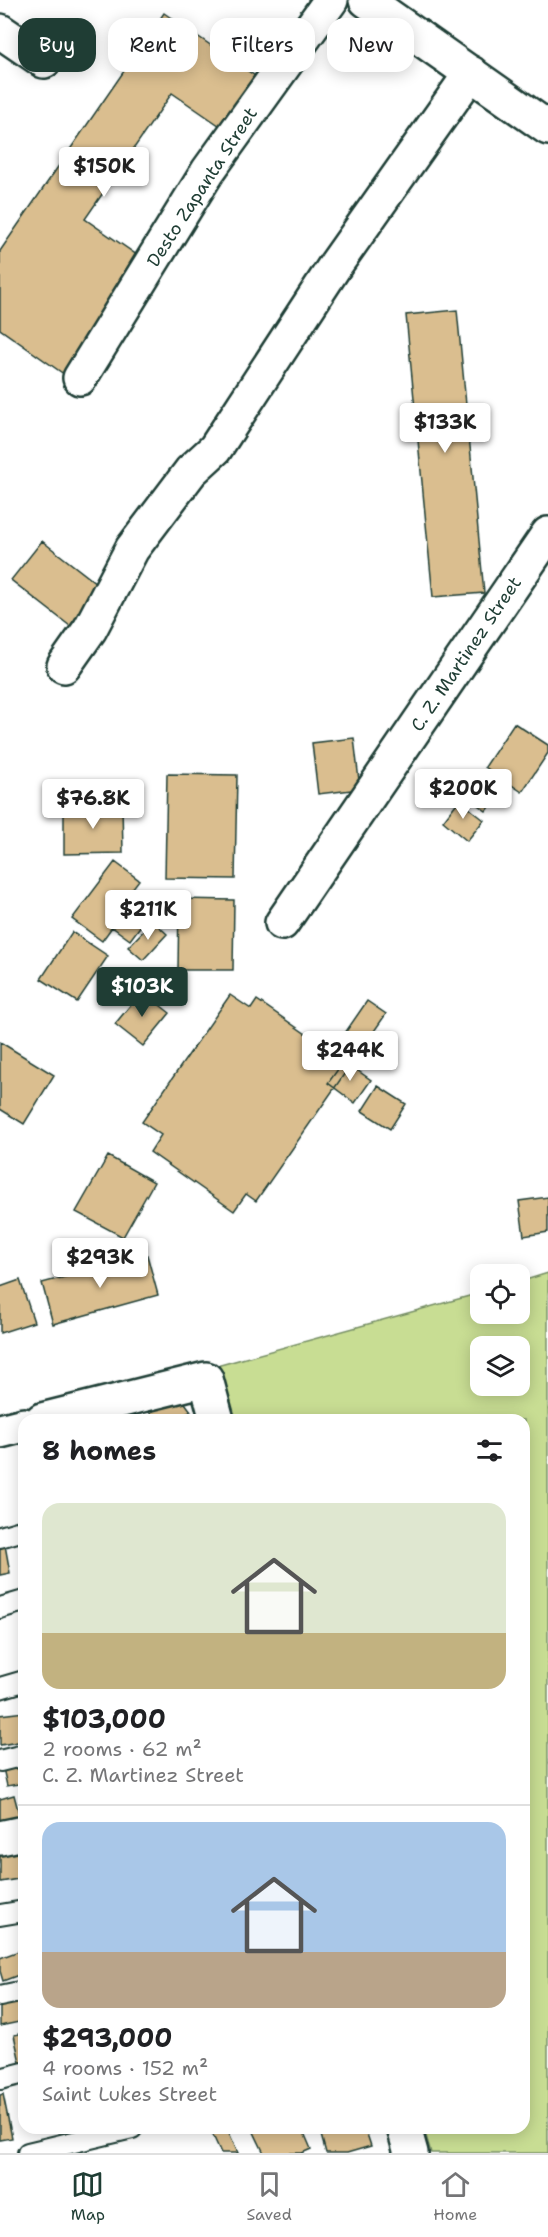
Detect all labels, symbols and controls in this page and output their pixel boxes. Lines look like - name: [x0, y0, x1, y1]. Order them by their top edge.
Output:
- chip: Buy: [18, 18, 96, 72]
- chip: Rent: [108, 18, 198, 72]
- chip: Filters: [210, 18, 315, 72]
- chip: New: [327, 18, 414, 72]
- street label: Desto Zapanta Street: [141, 102, 263, 272]
- pin: $150K: [62, 147, 146, 198]
- text: $150K: [73, 153, 135, 179]
- pin: $133K: [403, 403, 487, 454]
- text: $133K: [414, 409, 476, 435]
- street label: C. Z. Martinez Street: [405, 572, 527, 736]
- pin: $200K: [421, 769, 505, 820]
- text: $200K: [429, 775, 497, 801]
- pin: $76.8K: [44, 779, 142, 830]
- text: $76.8K: [56, 785, 130, 811]
- pin: $211K: [106, 890, 190, 941]
- text: $211K: [119, 896, 177, 922]
- pin: $103K: [100, 967, 184, 1018]
- text: $103K: [111, 973, 173, 999]
- pin: $244K: [308, 1031, 392, 1082]
- text: $244K: [316, 1037, 384, 1063]
- pin: $293K: [58, 1238, 142, 1289]
- text: $293K: [66, 1244, 134, 1270]
- map controls: [470, 1264, 530, 1396]
- button: locate: [470, 1264, 530, 1324]
- button: layers: [470, 1336, 530, 1396]
- text: 8 homes: [42, 1433, 156, 1468]
- icon: filters: [473, 1434, 506, 1467]
- icon: home: [220, 1542, 328, 1650]
- text: $103,000: [42, 1701, 166, 1736]
- text: 2 rooms · 62 m²: [42, 1736, 202, 1762]
- text: C. Z. Martinez Street: [42, 1762, 244, 1788]
- icon: home: [220, 1861, 328, 1969]
- text: $293,000: [42, 2020, 173, 2055]
- text: 4 rooms · 152 m²: [42, 2055, 208, 2081]
- text: Saint Lukes Street: [42, 2081, 217, 2107]
- tab: Map: [71, 2168, 105, 2225]
- tab: Saved: [246, 2168, 292, 2225]
- tab: Home: [433, 2168, 477, 2225]

